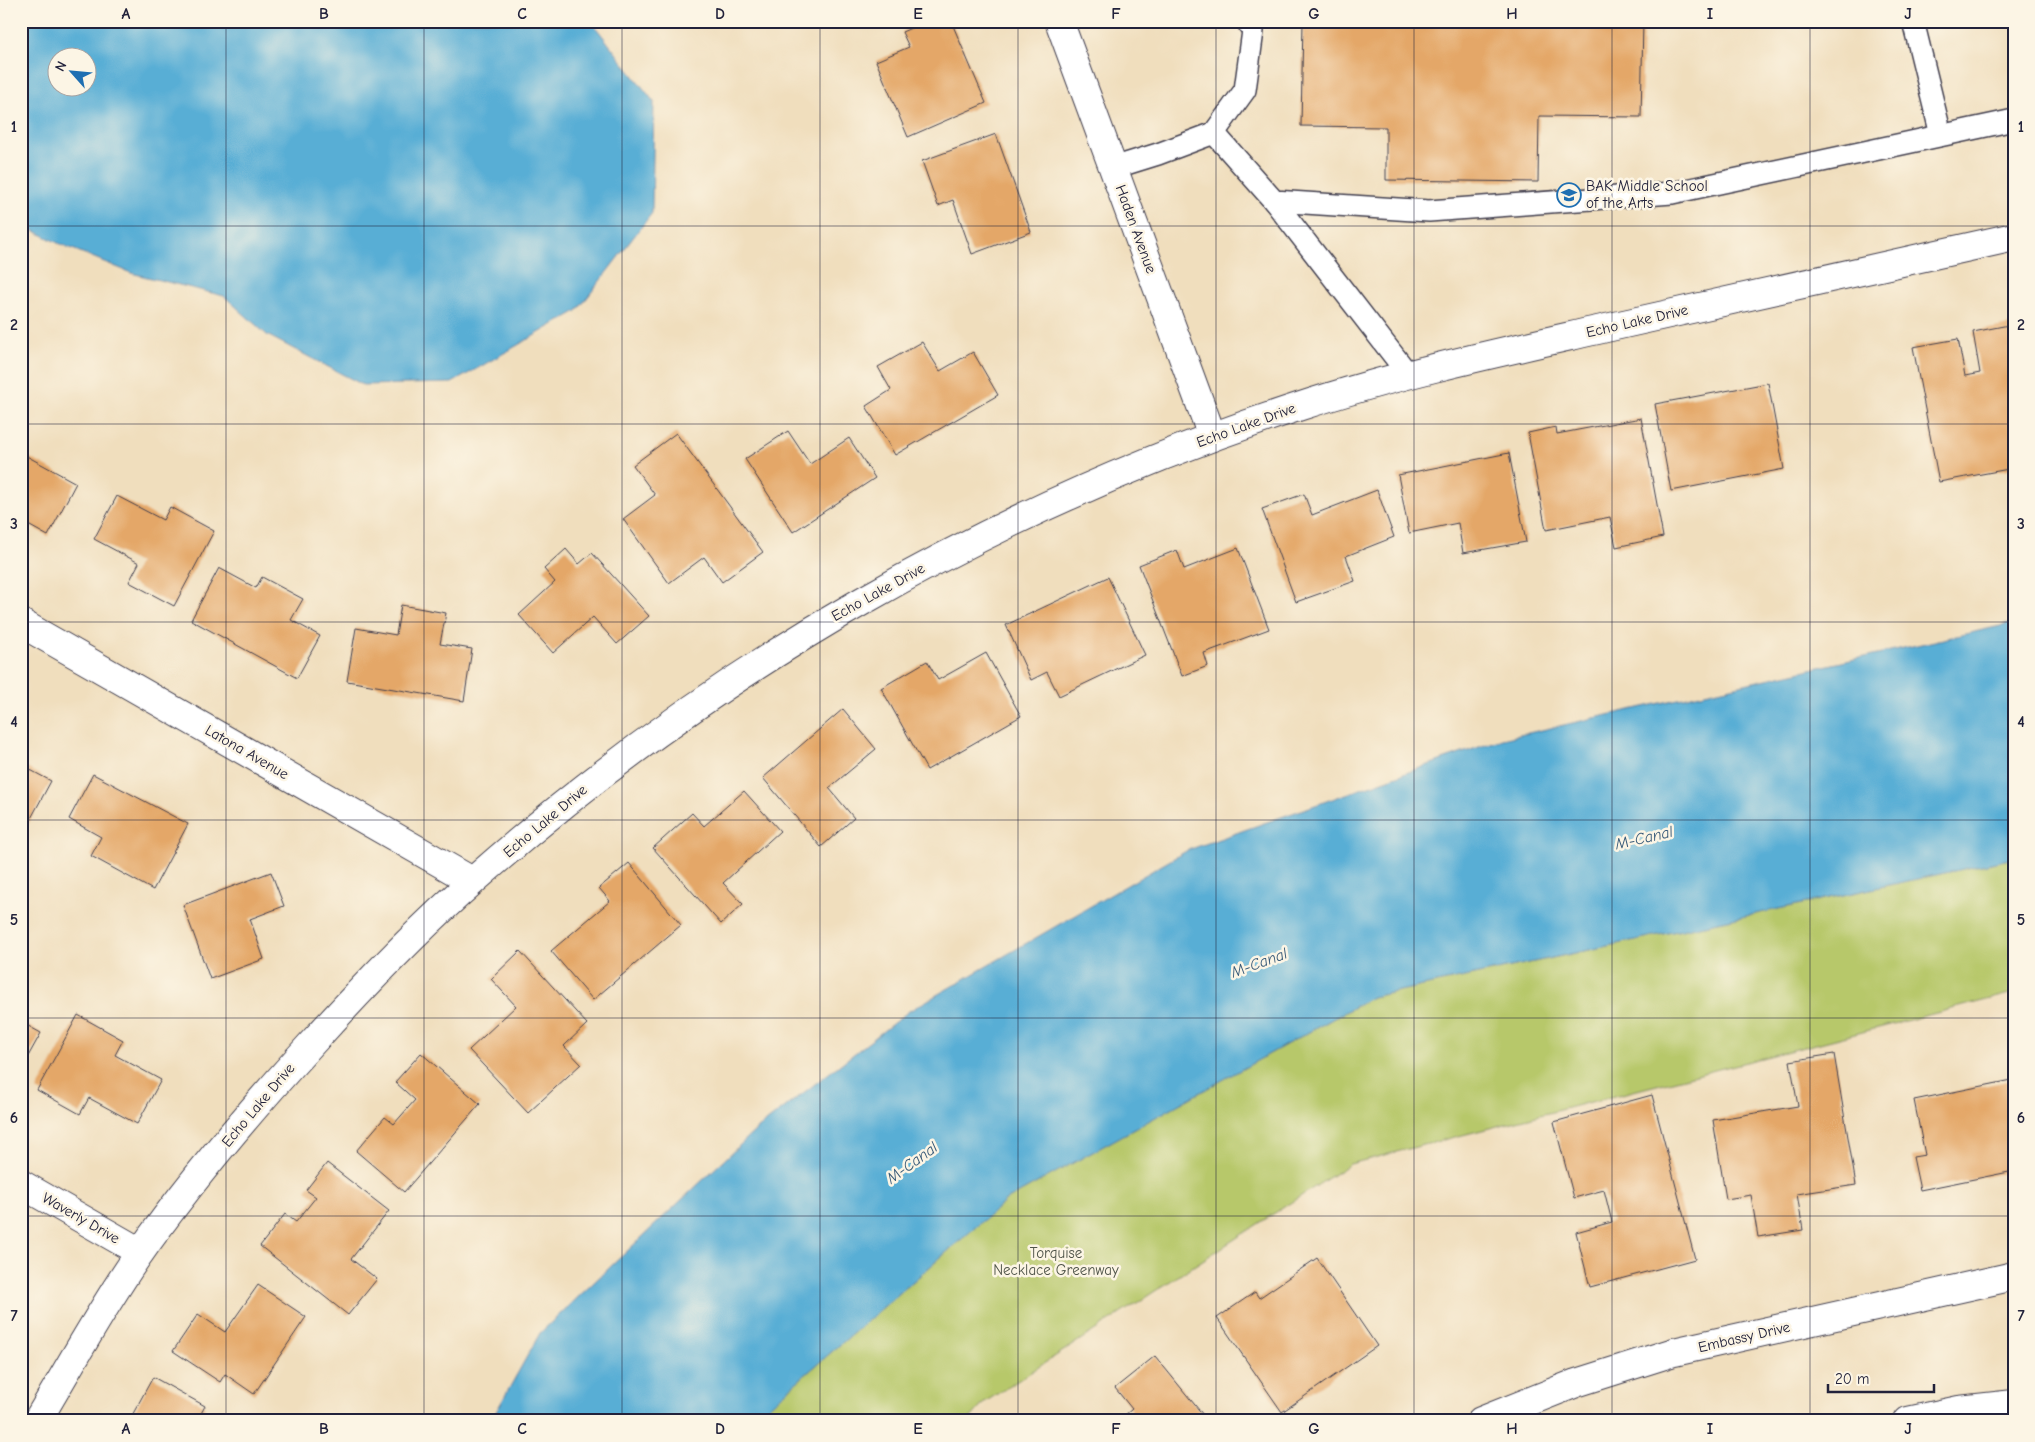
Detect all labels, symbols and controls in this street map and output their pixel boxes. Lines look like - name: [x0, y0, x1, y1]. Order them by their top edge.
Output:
- text: A: [122, 5, 131, 23]
- text: B: [319, 5, 329, 23]
- text: C: [517, 5, 527, 23]
- text: D: [715, 5, 725, 23]
- text: E: [913, 5, 923, 23]
- text: F: [1111, 5, 1121, 23]
- text: G: [1308, 5, 1320, 23]
- text: H: [1506, 5, 1518, 23]
- text: I: [1707, 5, 1713, 23]
- text: J: [1904, 5, 1912, 23]
- north arrow: [48, 48, 98, 98]
- text: N: [51, 58, 71, 74]
- text: 1: [11, 118, 17, 136]
- text: 1: [2018, 118, 2024, 136]
- place label: BAK Middle School of the Arts: [1586, 177, 1708, 212]
- street label: Haden Avenue: [1112, 182, 1161, 276]
- school or university icon: BAK Middle School of the Arts: [1556, 182, 1582, 208]
- street label: Echo Lake Drive: [1584, 300, 1690, 341]
- text: 2: [10, 316, 18, 334]
- text: 2: [2017, 316, 2025, 334]
- street label: Echo Lake Drive: [1194, 399, 1298, 451]
- text: 3: [10, 515, 18, 533]
- text: 3: [2017, 515, 2025, 533]
- street label: Echo Lake Drive: [828, 559, 928, 625]
- text: 4: [10, 713, 18, 731]
- text: 4: [2017, 713, 2025, 731]
- street label: Latona Avenue: [202, 721, 292, 783]
- street label: Echo Lake Drive: [499, 780, 591, 861]
- water label: M-Canal: [1612, 823, 1675, 854]
- text: 5: [10, 911, 18, 929]
- text: 5: [2017, 911, 2025, 929]
- water label: M-Canal: [1227, 944, 1290, 982]
- street label: Echo Lake Drive: [218, 1059, 299, 1151]
- text: 6: [10, 1109, 18, 1127]
- text: 6: [2017, 1109, 2025, 1127]
- water label: M-Canal: [882, 1138, 941, 1188]
- street label: Waverly Drive: [39, 1189, 123, 1248]
- park label: Torquise Necklace Greenway: [993, 1244, 1119, 1279]
- text: 7: [10, 1307, 18, 1325]
- text: 7: [2017, 1307, 2025, 1325]
- street label: Embassy Drive: [1696, 1318, 1792, 1356]
- scale bar: [1828, 1362, 1934, 1394]
- text: 20 m: [1835, 1370, 1869, 1388]
- text: A: [122, 1420, 131, 1438]
- text: B: [319, 1420, 329, 1438]
- text: C: [517, 1420, 527, 1438]
- text: D: [715, 1420, 725, 1438]
- text: E: [913, 1420, 923, 1438]
- text: F: [1111, 1420, 1121, 1438]
- text: G: [1308, 1420, 1320, 1438]
- text: H: [1506, 1420, 1518, 1438]
- text: I: [1707, 1420, 1713, 1438]
- text: J: [1904, 1420, 1912, 1438]

